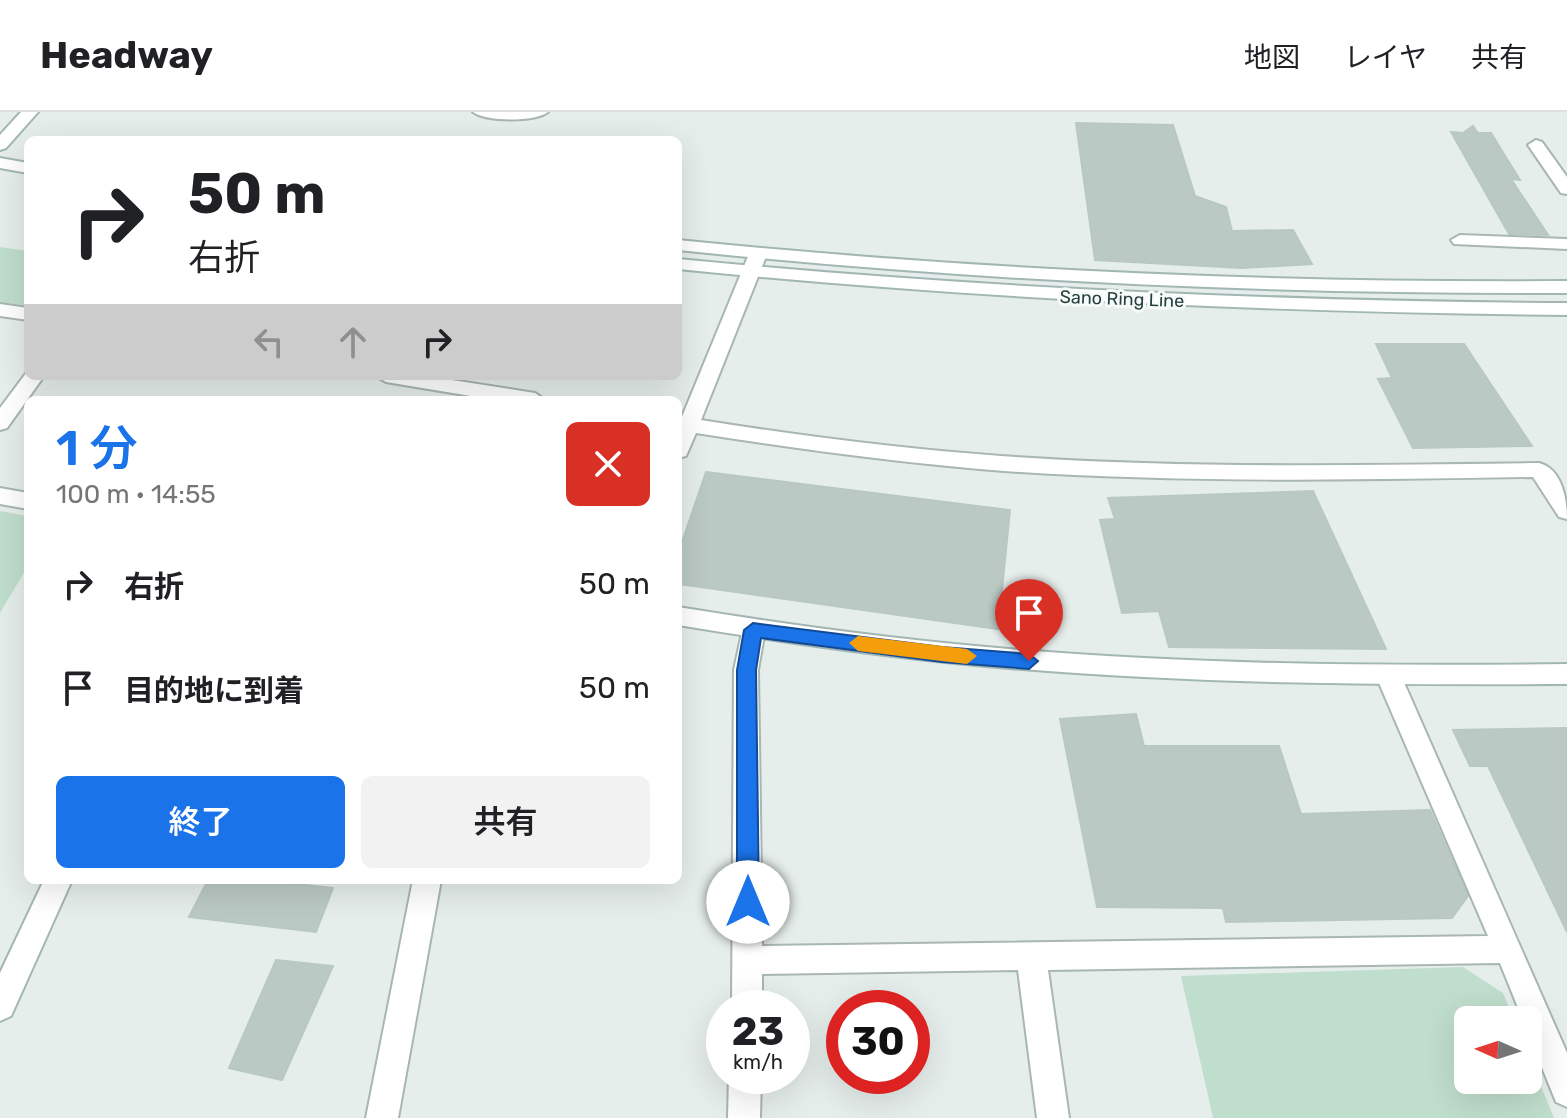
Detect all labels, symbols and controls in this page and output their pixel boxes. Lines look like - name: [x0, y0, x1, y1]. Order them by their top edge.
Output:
- text: Headway: [40, 32, 213, 78]
- text: 地図: [1244, 41, 1300, 74]
- text: レイヤ: [1344, 41, 1427, 74]
- text: 共有: [1471, 41, 1527, 74]
- text: 50 m: [188, 161, 325, 227]
- icon: right: [56, 168, 160, 272]
- text: 右折: [188, 236, 260, 279]
- street label: Sano Ring Line: [1059, 286, 1185, 312]
- icon: left: [247, 320, 291, 364]
- icon: ahead: [331, 320, 375, 364]
- icon: right: [415, 320, 459, 364]
- text: 1 分: [56, 420, 138, 477]
- button: close: [566, 422, 650, 506]
- text: 100 m · 14:55: [56, 479, 216, 510]
- icon: right: [56, 562, 100, 606]
- text: 50 m: [579, 566, 650, 602]
- text: 右折: [124, 569, 184, 605]
- pin: [995, 579, 1063, 661]
- icon: arrive: [1007, 591, 1051, 635]
- icon: arrive: [56, 666, 100, 710]
- text: 50 m: [579, 670, 650, 706]
- text: 目的地に到着: [124, 673, 304, 709]
- button: 終了: [56, 776, 345, 868]
- button: 共有: [361, 776, 650, 868]
- position arrow: [706, 860, 790, 944]
- speed limit sign: 30: [826, 990, 930, 1094]
- north arrow: [1454, 1006, 1542, 1094]
- map controls: [1454, 1006, 1542, 1094]
- text: 23: [732, 1008, 784, 1055]
- text: km/h: [733, 1050, 783, 1074]

